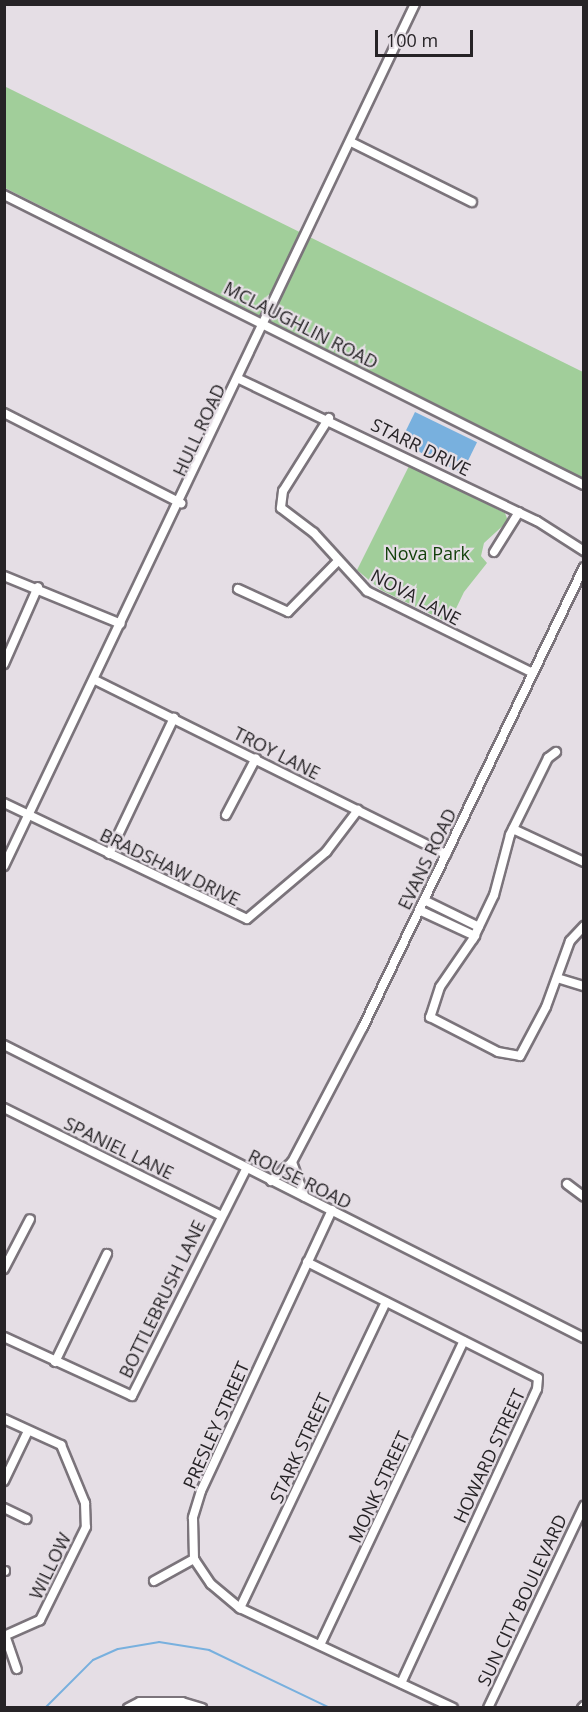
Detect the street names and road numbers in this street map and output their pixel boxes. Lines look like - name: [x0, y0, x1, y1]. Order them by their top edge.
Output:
- street label: MCLAUGHLIN ROAD: [220, 277, 382, 373]
- street label: HULL ROAD: [168, 380, 230, 480]
- street label: STARR DRIVE: [368, 414, 474, 480]
- street label: NOVA LANE: [367, 564, 465, 630]
- street label: TROY LANE: [230, 722, 324, 784]
- street label: EVANS ROAD: [393, 805, 461, 913]
- street label: BRADSHAW DRIVE: [97, 824, 243, 910]
- street label: SPANIEL LANE: [61, 1112, 177, 1184]
- street label: ROUSE ROAD: [245, 1145, 355, 1213]
- street label: BOTTLEBRUSH LANE: [114, 1217, 210, 1381]
- street label: PRESLEY STREET: [178, 1358, 254, 1492]
- street label: HOWARD STREET: [449, 1386, 529, 1526]
- street label: STARK STREET: [265, 1390, 335, 1506]
- street label: MONK STREET: [344, 1428, 414, 1546]
- street label: SUN CITY BOULEVARD: [473, 1511, 571, 1689]
- street label: WILLOW: [25, 1529, 75, 1603]

